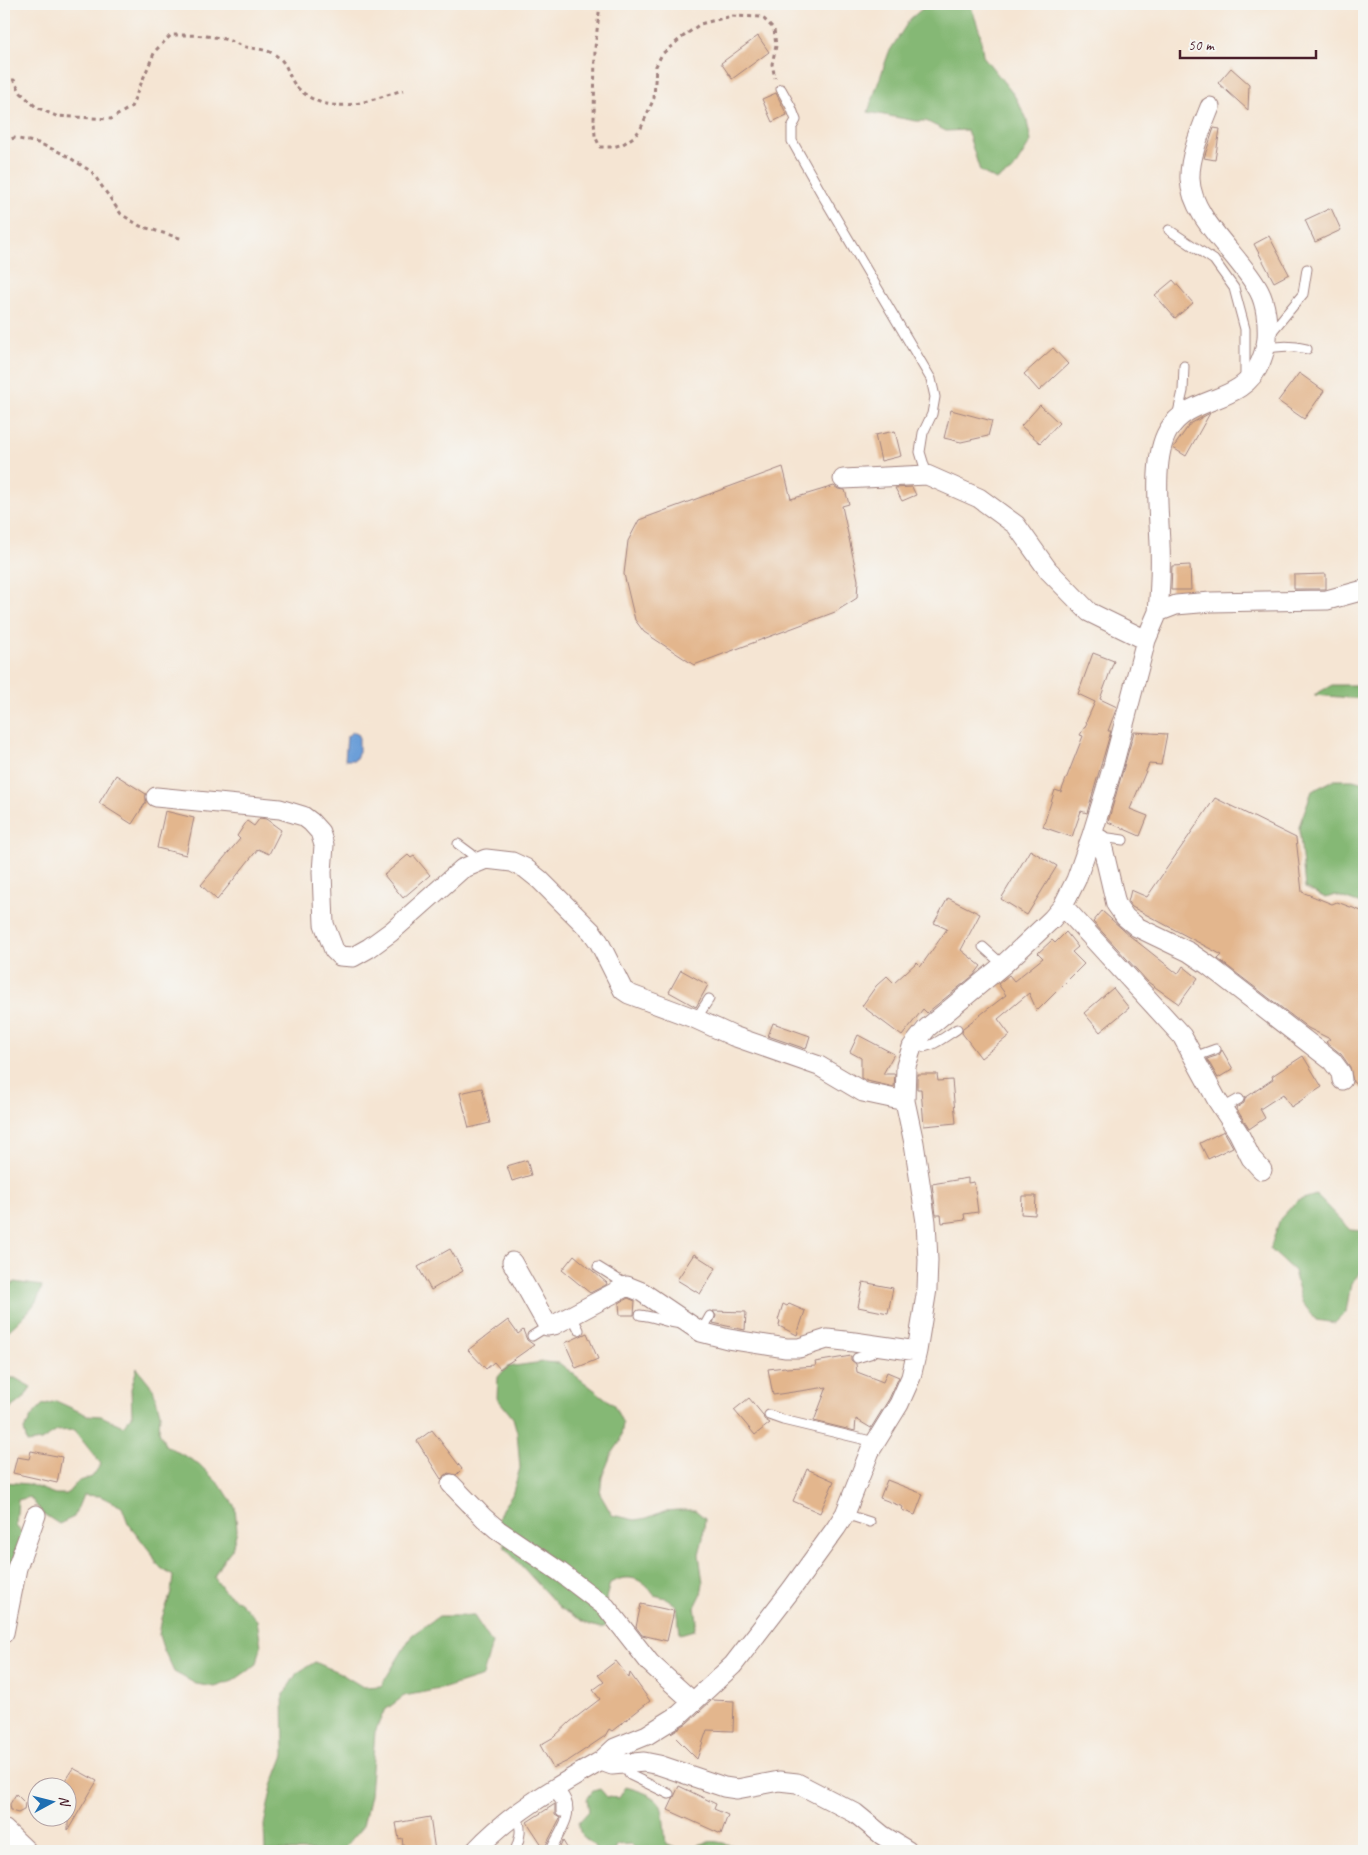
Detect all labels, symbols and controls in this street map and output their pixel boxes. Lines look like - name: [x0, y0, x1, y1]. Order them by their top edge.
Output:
- scale bar: [1180, 28, 1317, 60]
- text: 50 m: [1188, 36, 1215, 55]
- north arrow: [28, 1778, 78, 1828]
- text: N: [55, 1795, 74, 1808]

